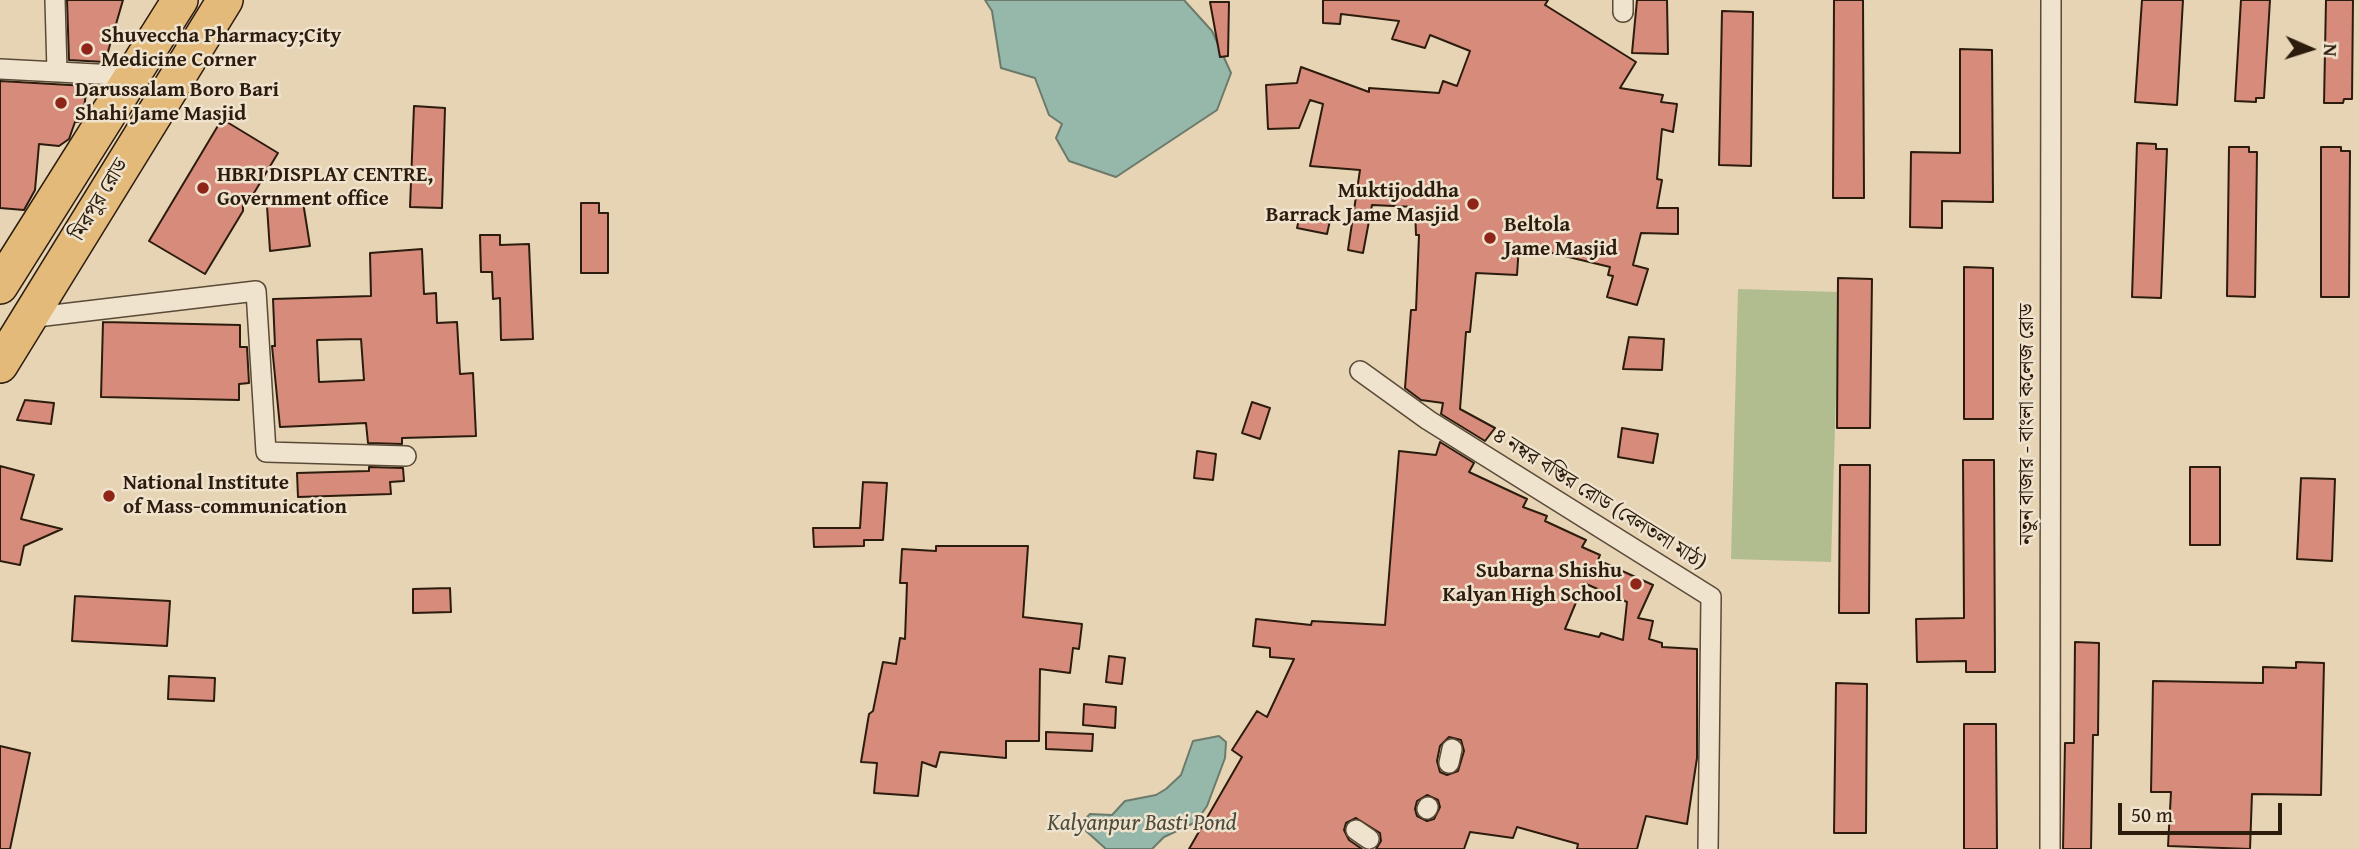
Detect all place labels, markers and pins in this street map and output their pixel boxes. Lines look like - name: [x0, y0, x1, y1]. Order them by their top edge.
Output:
- place label: Shuveccha Pharmacy;City Medicine Corner: [101, 24, 341, 74]
- marker: Shuveccha Pharmacy;City Medicine Corner: [79, 41, 95, 57]
- place label: Darussalam Boro Bari Shahi Jame Masjid: [75, 78, 279, 128]
- marker: Darussalam Boro Bari Shahi Jame Masjid: [53, 95, 69, 111]
- place label: HBRI DISPLAY CENTRE, Government office: [217, 163, 433, 213]
- place label: Muktijoddha Barrack Jame Masjid: [1266, 179, 1459, 229]
- marker: HBRI DISPLAY CENTRE, Government office: [195, 180, 211, 196]
- marker: Muktijoddha Barrack Jame Masjid: [1465, 196, 1481, 212]
- place label: Beltola Jame Masjid: [1504, 213, 1618, 263]
- marker: Beltola Jame Masjid: [1482, 230, 1498, 246]
- place label: National Institute of Mass-communication: [123, 471, 347, 521]
- marker: National Institute of Mass-communication: [101, 488, 117, 504]
- place label: Subarna Shishu Kalyan High School: [1442, 559, 1622, 609]
- marker: Subarna Shishu Kalyan High School: [1628, 576, 1644, 592]

